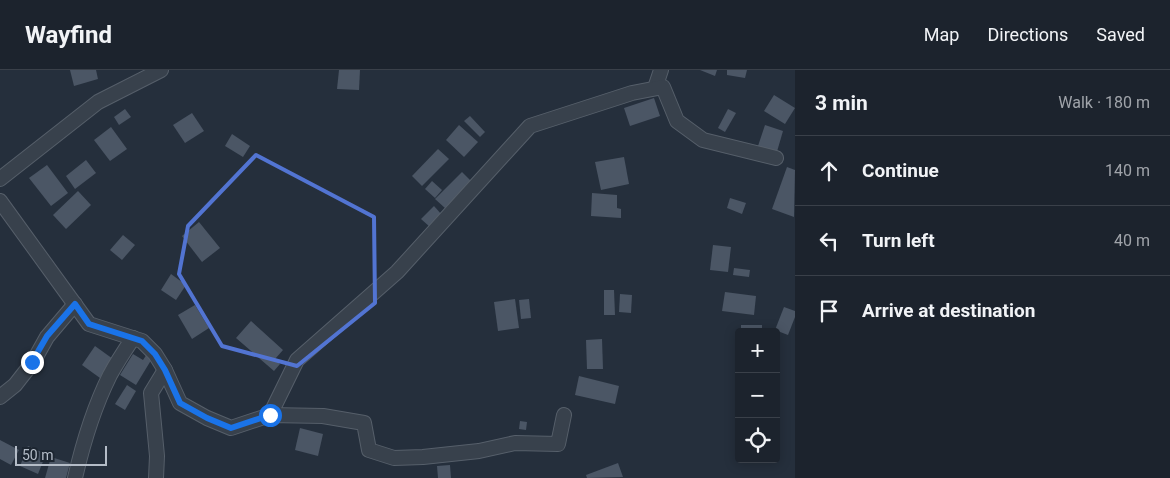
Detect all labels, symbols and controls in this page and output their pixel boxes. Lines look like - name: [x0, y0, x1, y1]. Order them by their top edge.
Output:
- text: Wayfind: [25, 21, 112, 49]
- text: Map: [924, 24, 959, 45]
- text: Directions: [987, 24, 1068, 45]
- text: Saved: [1096, 24, 1145, 45]
- text: 3 min: [815, 91, 868, 115]
- text: Walk · 180 m: [1058, 93, 1150, 112]
- icon: ahead: [815, 157, 843, 185]
- text: Continue: [862, 159, 939, 182]
- text: 140 m: [1105, 161, 1150, 180]
- icon: left: [815, 227, 843, 255]
- text: Turn left: [862, 229, 935, 252]
- text: 40 m: [1114, 231, 1150, 250]
- icon: arrive: [815, 297, 843, 325]
- text: Arrive at destination: [862, 299, 1035, 322]
- map controls: [735, 328, 780, 463]
- button: +: [735, 328, 780, 373]
- route end: [21, 351, 44, 374]
- button: −: [735, 373, 780, 418]
- route start: [259, 404, 282, 427]
- button: locate: [735, 418, 780, 463]
- scale bar: [15, 443, 108, 466]
- text: 50 m: [22, 447, 54, 463]

